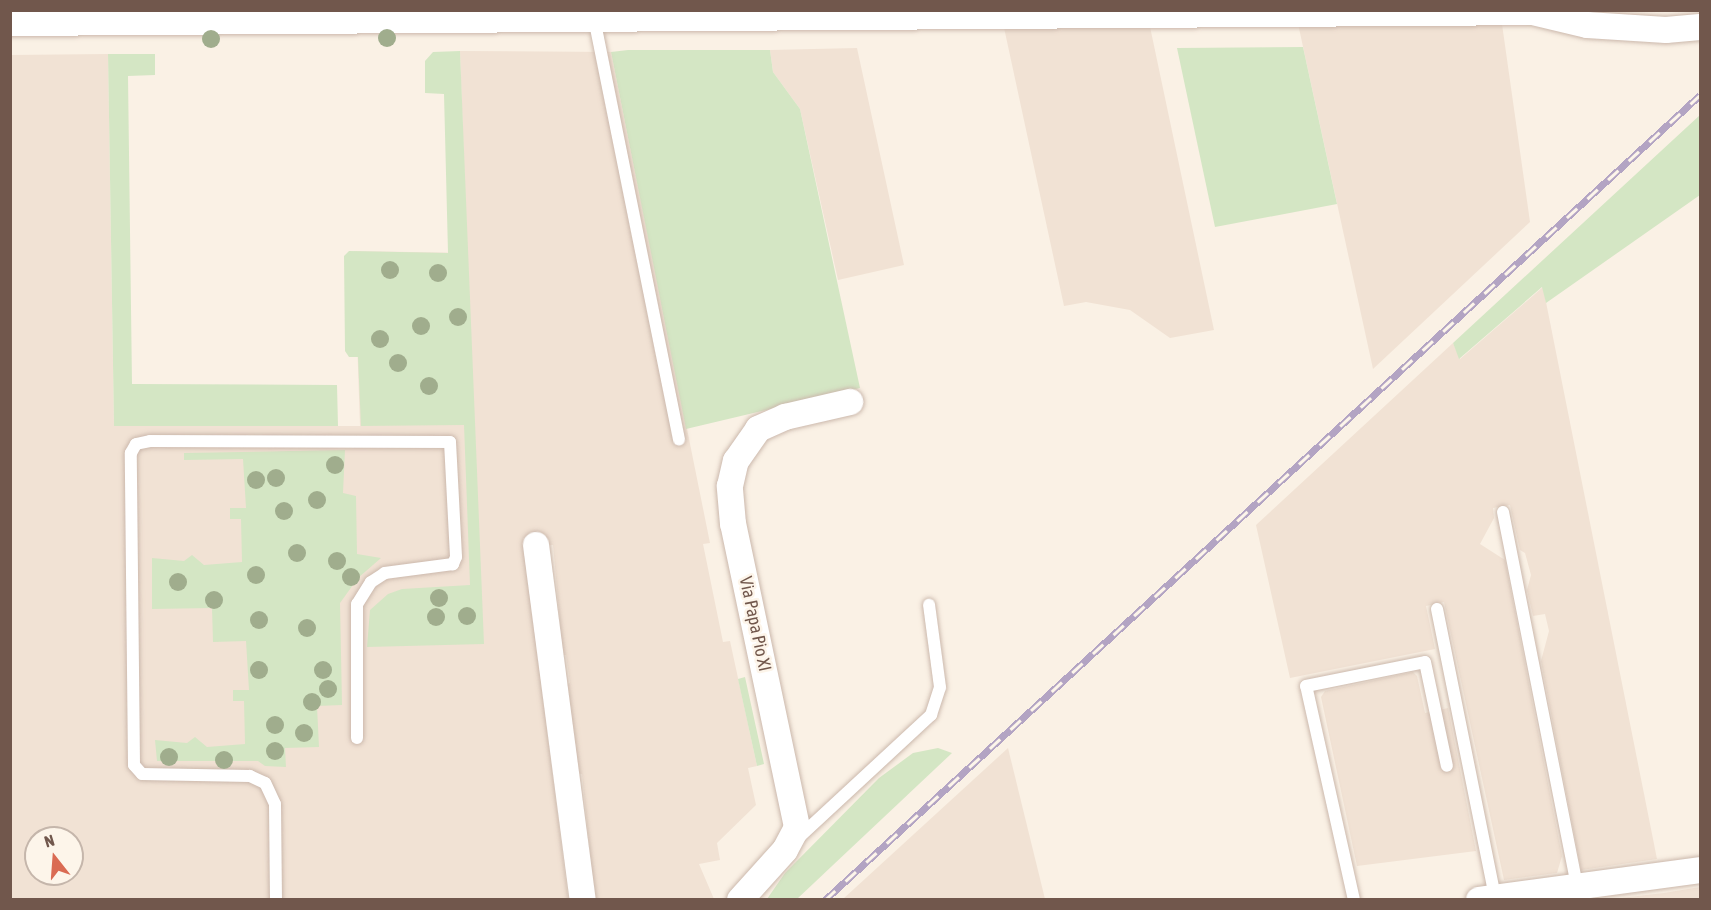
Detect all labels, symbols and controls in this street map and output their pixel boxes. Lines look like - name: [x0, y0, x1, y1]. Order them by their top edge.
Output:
- street label: Via Papa Pio XI: [734, 575, 776, 673]
- north arrow: [24, 826, 84, 886]
- text: N: [42, 831, 56, 851]

